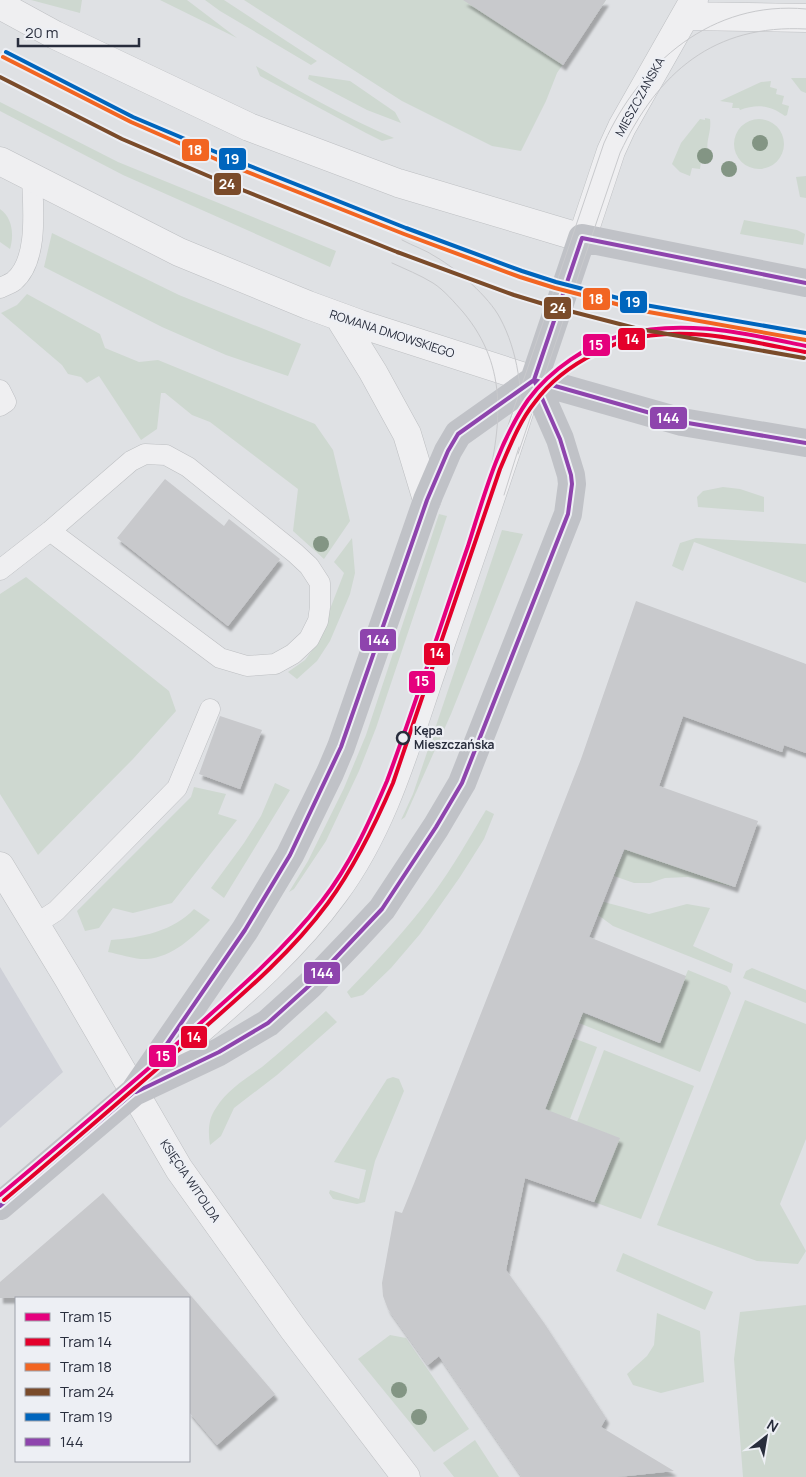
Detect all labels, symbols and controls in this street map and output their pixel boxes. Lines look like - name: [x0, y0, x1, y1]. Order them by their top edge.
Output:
- scale bar: [18, 15, 139, 47]
- text: 20 m: [25, 22, 58, 43]
- street label: MIESZCZAŃSKA: [611, 54, 669, 139]
- line badge: 18: [181, 138, 210, 162]
- text: 18: [188, 140, 202, 159]
- line badge: 19: [218, 147, 247, 171]
- text: 19: [225, 149, 239, 168]
- line badge: 24: [213, 172, 242, 196]
- text: 24: [219, 174, 235, 193]
- line badge: 18: [582, 287, 611, 311]
- text: 18: [589, 289, 603, 308]
- line badge: 19: [619, 290, 648, 314]
- text: 19: [626, 292, 640, 311]
- line badge: 24: [543, 296, 572, 320]
- text: 24: [550, 298, 566, 317]
- street label: ROMANA DMOWSKIEGO: [327, 305, 457, 362]
- line badge: 14: [617, 327, 646, 351]
- text: 14: [625, 329, 639, 348]
- line badge: 15: [582, 333, 611, 357]
- text: 15: [589, 335, 603, 354]
- line badge: 144: [649, 406, 688, 430]
- text: 144: [657, 408, 680, 427]
- line badge: 144: [359, 628, 397, 652]
- text: 144: [367, 630, 390, 649]
- line badge: 14: [423, 642, 451, 666]
- text: 14: [430, 643, 444, 662]
- line badge: 15: [408, 670, 436, 694]
- text: 15: [415, 671, 429, 690]
- place label: Kępa Mieszczańska: [414, 722, 495, 753]
- marker: Kępa Mieszczańska: [396, 731, 410, 745]
- line badge: 144: [303, 961, 341, 985]
- text: 144: [311, 963, 334, 982]
- line badge: 14: [180, 1025, 208, 1049]
- text: 14: [187, 1027, 201, 1046]
- line badge: 15: [148, 1044, 177, 1068]
- text: 15: [156, 1046, 170, 1065]
- street label: KSIĘCIA WITOLDA: [156, 1136, 225, 1226]
- legend: [15, 1297, 190, 1462]
- text: Tram 15: [60, 1306, 112, 1327]
- text: Tram 14: [60, 1331, 112, 1352]
- text: Tram 18: [60, 1356, 112, 1377]
- text: Tram 24: [60, 1381, 115, 1402]
- text: Tram 19: [60, 1406, 113, 1427]
- north arrow: [741, 1412, 791, 1462]
- text: N: [764, 1415, 782, 1436]
- text: 144: [60, 1431, 84, 1452]

